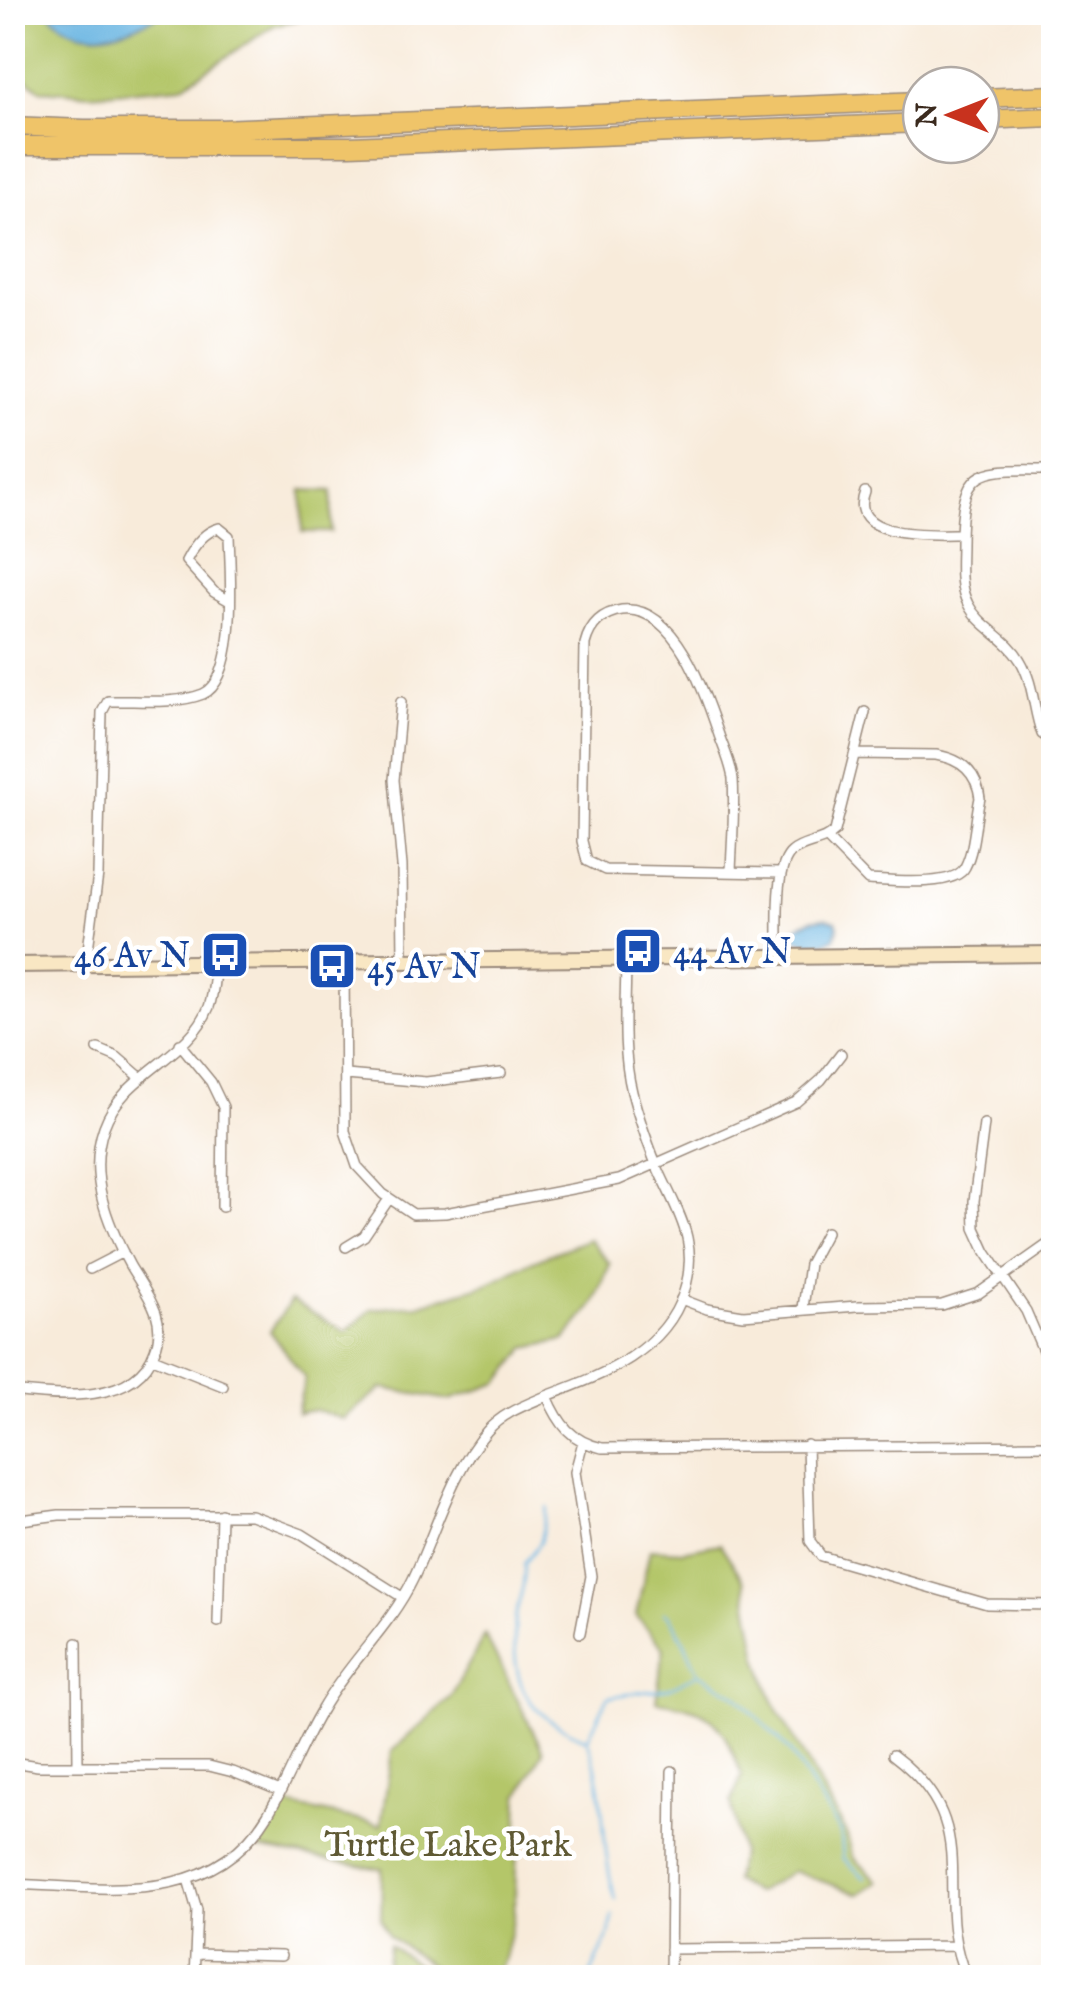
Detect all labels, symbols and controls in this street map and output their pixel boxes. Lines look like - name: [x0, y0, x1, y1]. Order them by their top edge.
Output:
- north arrow: [901, 65, 1001, 165]
- text: N: [911, 103, 946, 128]
- bus stop icon: 44 Av N: [612, 925, 664, 977]
- bus stop icon: 46 Av N: [199, 929, 251, 981]
- place label: 44 Av N: [673, 931, 791, 976]
- place label: 46 Av N: [74, 935, 190, 980]
- bus stop icon: 45 Av N: [306, 940, 358, 992]
- place label: 45 Av N: [367, 946, 481, 991]
- park label: Turtle Lake Park: [324, 1824, 572, 1869]

